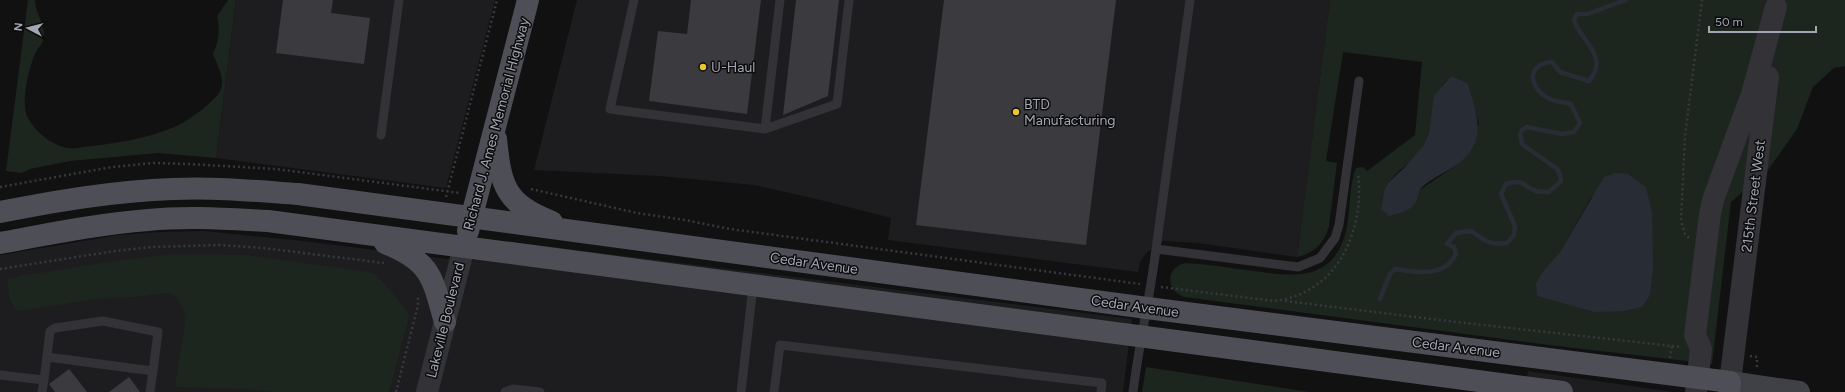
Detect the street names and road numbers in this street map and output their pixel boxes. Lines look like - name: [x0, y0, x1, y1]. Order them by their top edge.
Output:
- street label: Richard J. Ames Memorial Highway: [460, 15, 533, 232]
- street label: 215th Street West: [1738, 139, 1769, 253]
- street label: Cedar Avenue: [769, 249, 859, 278]
- street label: Lakeville Boulevard: [423, 261, 468, 380]
- street label: Cedar Avenue: [1090, 292, 1180, 321]
- street label: Cedar Avenue: [1411, 334, 1501, 361]

